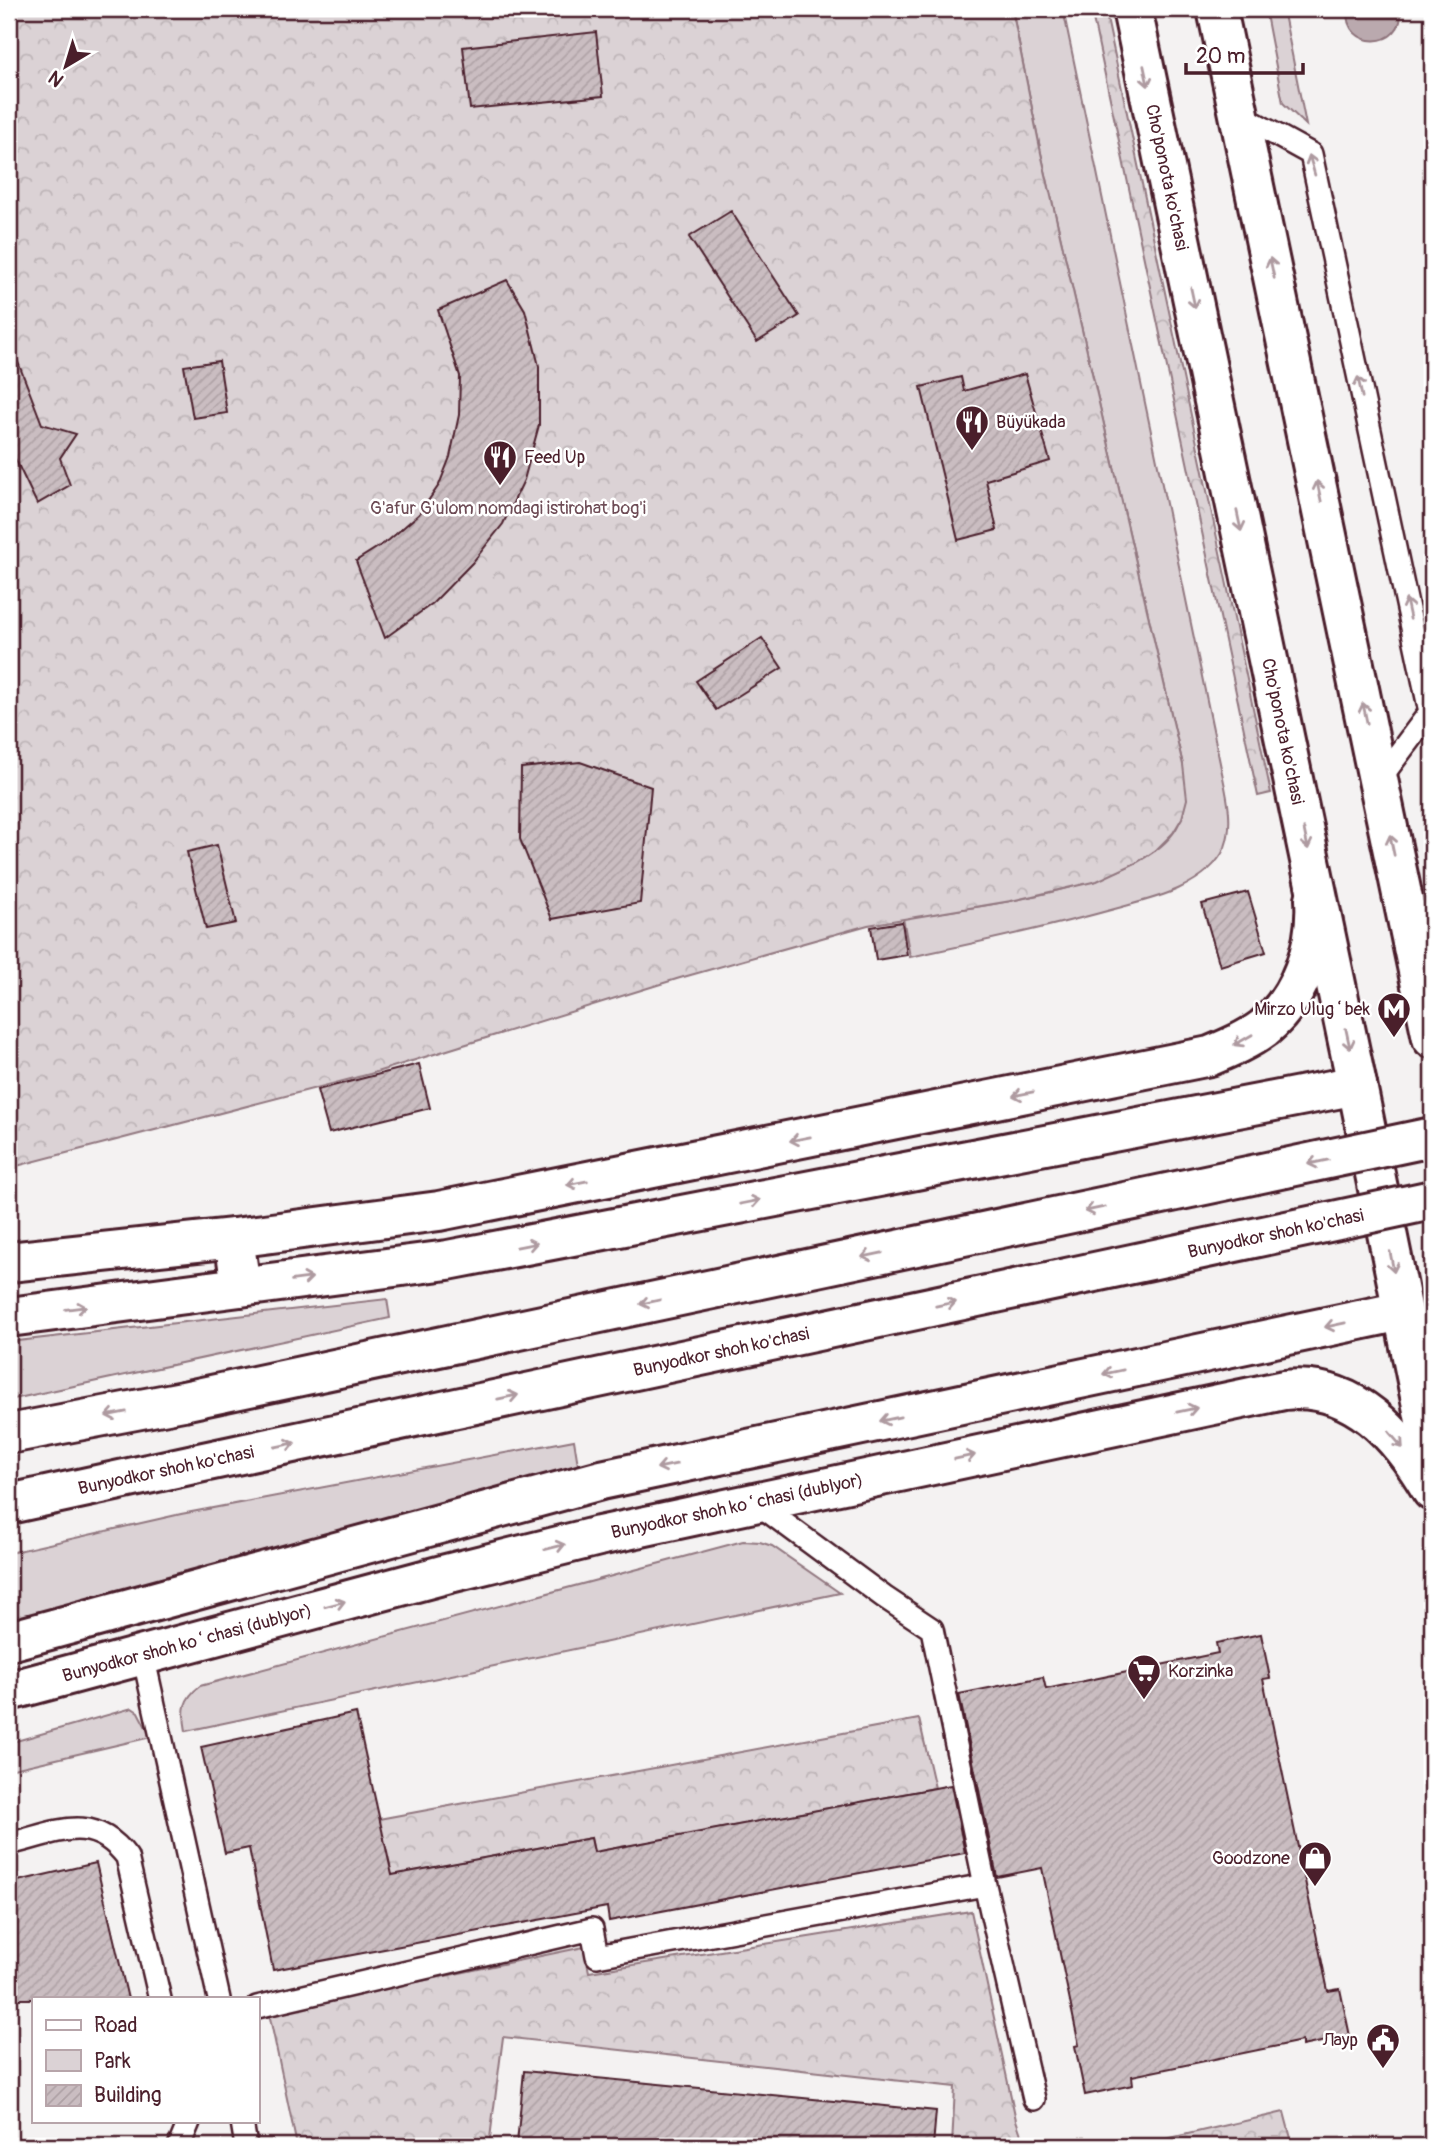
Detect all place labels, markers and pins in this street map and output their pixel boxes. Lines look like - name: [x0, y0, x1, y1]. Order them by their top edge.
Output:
- restaurant icon: Büyükada: [953, 403, 991, 452]
- place label: Büyükada: [996, 411, 1066, 434]
- restaurant icon: Feed Up: [481, 438, 519, 487]
- place label: Feed Up: [524, 446, 585, 469]
- metro station icon: Mirzo Ulugʻbek: [1375, 990, 1413, 1039]
- place label: Mirzo Ulugʻbek: [1254, 998, 1370, 1021]
- supermarket icon: Korzinka: [1125, 1652, 1163, 1701]
- place label: Korzinka: [1168, 1660, 1233, 1683]
- shop icon: Goodzone: [1296, 1839, 1334, 1888]
- place label: Goodzone: [1212, 1847, 1290, 1870]
- public building icon: Лаур: [1364, 2021, 1402, 2070]
- place label: Лаур: [1322, 2029, 1358, 2052]

